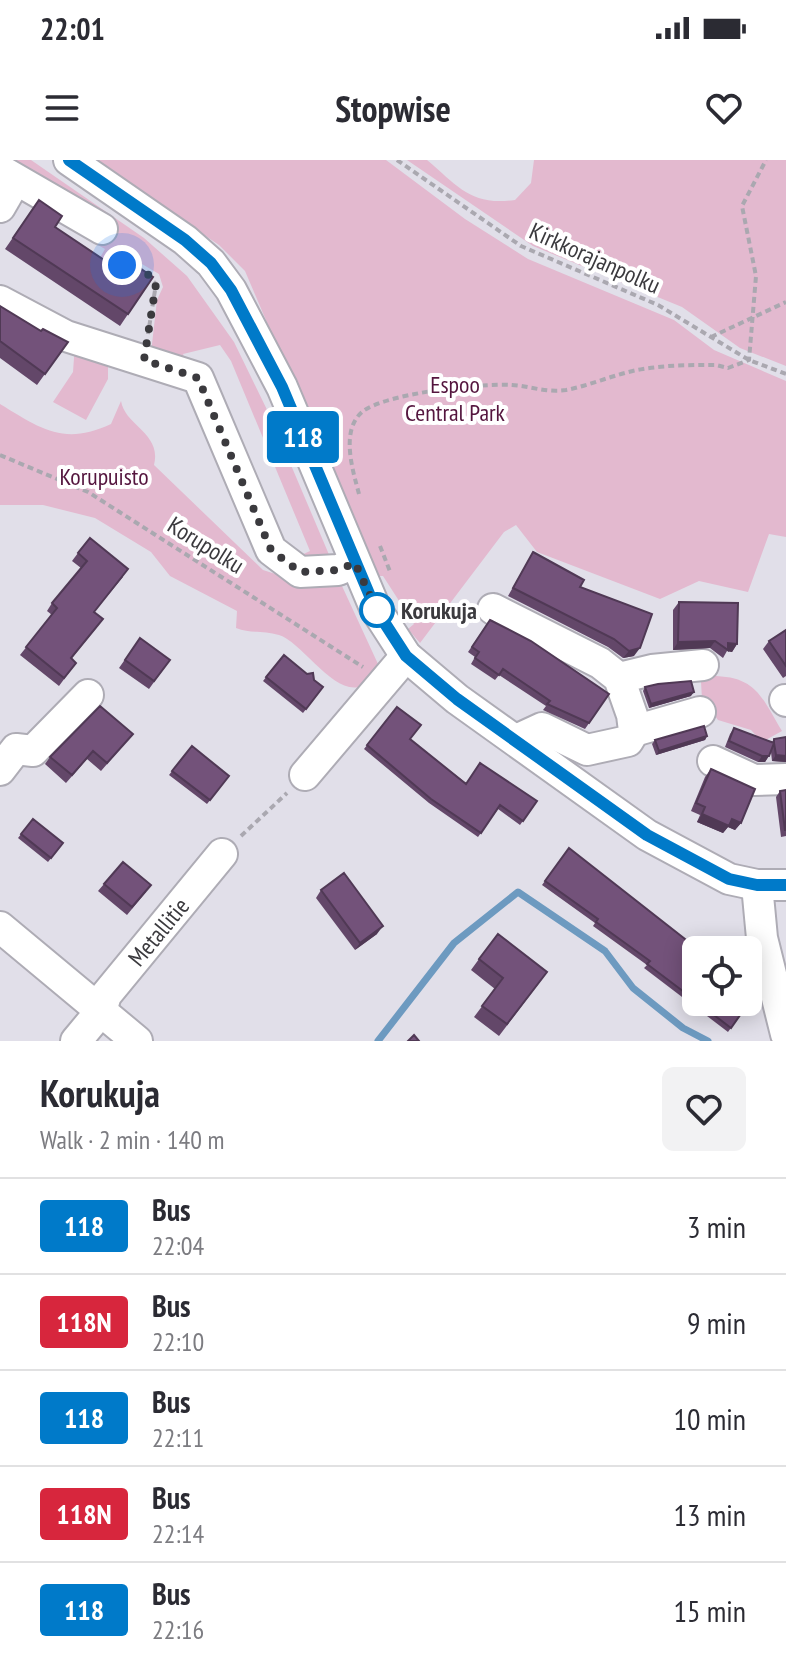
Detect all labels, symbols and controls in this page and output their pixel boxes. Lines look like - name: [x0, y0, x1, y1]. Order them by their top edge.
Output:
- text: 22:01: [40, 9, 105, 48]
- text: Stopwise: [335, 85, 451, 132]
- icon: menu: [40, 86, 84, 130]
- icon: heart: [702, 86, 746, 130]
- street label: Kirkkorajanpolku: [525, 215, 665, 301]
- your location: [102, 245, 142, 285]
- park label: Espoo Central Park: [405, 369, 506, 428]
- line badge: 118: [257, 411, 349, 463]
- text: 118: [283, 418, 323, 455]
- park label: Korupuisto: [59, 461, 149, 492]
- street label: Korupolku: [162, 509, 250, 581]
- marker: Korukuja: [360, 593, 394, 627]
- place label: Korukuja: [401, 595, 477, 626]
- street label: Metallitie: [121, 891, 195, 972]
- map controls: [682, 936, 762, 1016]
- button: locate: [682, 936, 762, 1016]
- button: heart: [662, 1067, 746, 1151]
- text: Korukuja: [40, 1068, 160, 1117]
- text: Walk · 2 min · 140 m: [40, 1123, 224, 1156]
- text: Bus: [152, 1190, 191, 1229]
- text: 118: [64, 1207, 104, 1244]
- text: 3 min: [687, 1207, 746, 1246]
- text: 22:04: [152, 1229, 204, 1262]
- text: Bus: [152, 1286, 191, 1325]
- text: 118N: [56, 1303, 112, 1340]
- text: 9 min: [687, 1303, 746, 1342]
- text: 22:10: [152, 1325, 204, 1358]
- text: Bus: [152, 1382, 191, 1421]
- text: 118: [64, 1399, 104, 1436]
- text: 10 min: [673, 1399, 746, 1438]
- text: 22:11: [152, 1421, 204, 1454]
- text: Bus: [152, 1478, 191, 1517]
- text: 118N: [56, 1495, 112, 1532]
- text: 13 min: [673, 1495, 746, 1534]
- text: 22:14: [152, 1517, 204, 1550]
- text: Bus: [152, 1574, 191, 1613]
- text: 118: [64, 1591, 104, 1628]
- text: 15 min: [673, 1591, 746, 1630]
- text: 22:16: [152, 1613, 204, 1646]

